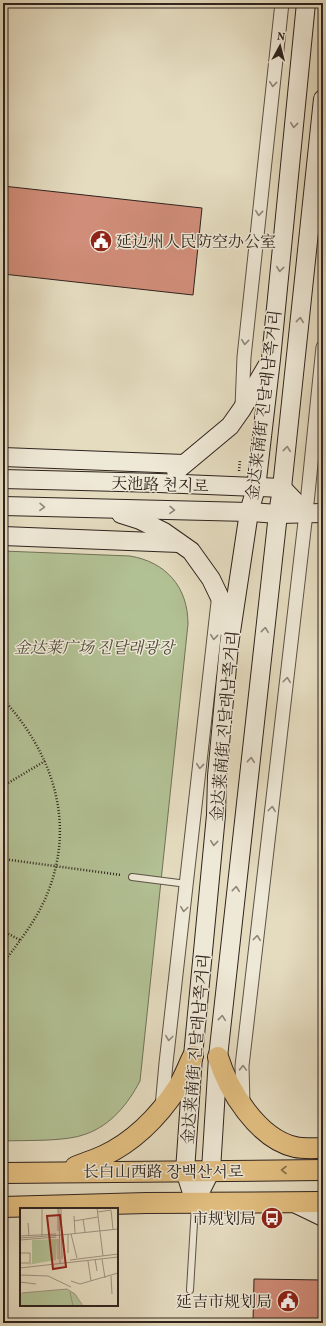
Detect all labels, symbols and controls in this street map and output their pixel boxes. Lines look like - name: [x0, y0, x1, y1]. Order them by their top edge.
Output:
- north arrow: [260, 26, 300, 66]
- text: N: [276, 30, 286, 45]
- one-way arrow: [269, 80, 278, 87]
- one-way arrow: [290, 122, 299, 128]
- one-way arrow: [255, 210, 264, 216]
- public building icon: 延边州人民防空办公室: [88, 228, 114, 254]
- place label: 延边州人民防空办公室: [116, 232, 276, 254]
- one-way arrow: [276, 266, 285, 272]
- street label: 金达莱南街 진달래남쪽거리: [242, 309, 288, 502]
- one-way arrow: [295, 317, 304, 323]
- one-way arrow: [241, 339, 250, 345]
- one-way arrow: [282, 446, 291, 452]
- street label: 天池路 천지로: [111, 473, 210, 499]
- one-way arrow: [39, 503, 45, 511]
- one-way arrow: [169, 506, 175, 514]
- one-way arrow: [260, 627, 269, 633]
- street label: 金达莱南街 진달래남쪽거리: [207, 630, 245, 822]
- one-way arrow: [210, 633, 219, 640]
- park label: 金达莱广场 진달래광장: [14, 638, 177, 660]
- one-way arrow: [282, 677, 291, 683]
- one-way arrow: [246, 757, 255, 763]
- one-way arrow: [196, 763, 205, 769]
- one-way arrow: [267, 806, 276, 812]
- one-way arrow: [209, 840, 218, 846]
- one-way arrow: [232, 886, 241, 892]
- one-way arrow: [180, 906, 189, 912]
- one-way arrow: [252, 935, 261, 941]
- street label: 金达莱南街 진달래남쪽거리: [178, 953, 216, 1145]
- one-way arrow: [217, 1015, 226, 1021]
- one-way arrow: [165, 1035, 174, 1041]
- one-way arrow: [239, 1065, 247, 1071]
- street label: 长白山西路 장백산서로: [83, 1162, 244, 1184]
- one-way arrow: [281, 1166, 287, 1174]
- bus stop icon: 市规划局: [259, 1205, 285, 1231]
- inset map: [20, 1208, 118, 1306]
- place label: 市规划局: [192, 1209, 256, 1231]
- public building icon: 延吉市规划局: [275, 1288, 301, 1314]
- place label: 延吉市规划局: [176, 1292, 272, 1314]

